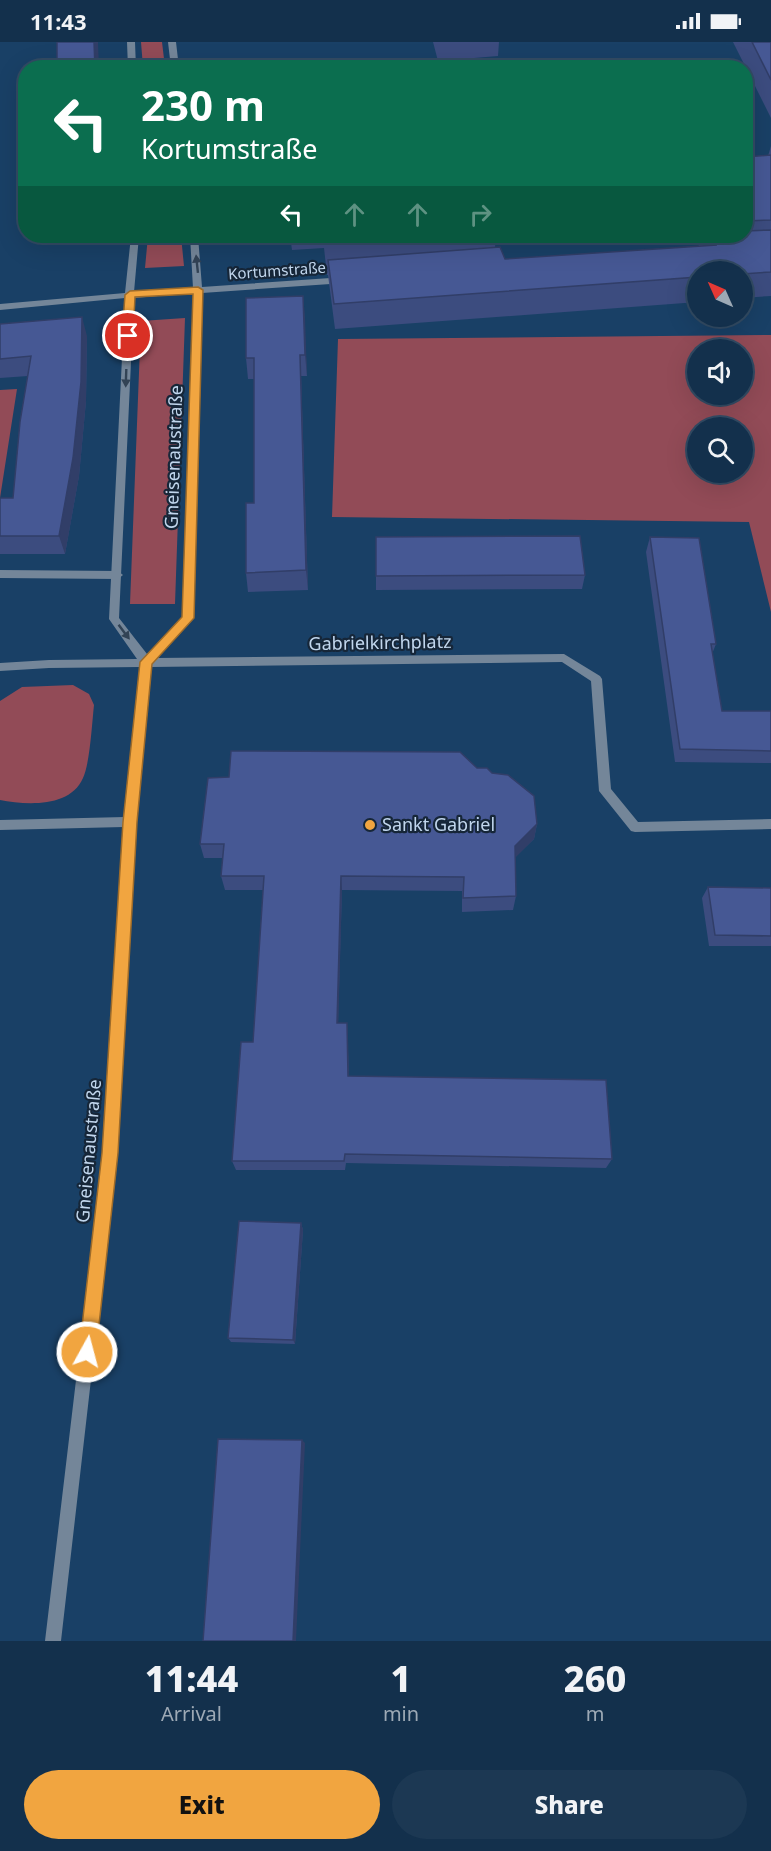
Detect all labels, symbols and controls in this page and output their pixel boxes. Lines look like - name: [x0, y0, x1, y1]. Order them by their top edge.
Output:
- text: 11:43: [30, 6, 87, 36]
- text: 230 m: [141, 76, 265, 133]
- icon: left: [42, 84, 120, 162]
- text: Kortumstraße: [141, 130, 318, 167]
- icon: left: [275, 198, 308, 231]
- icon: ahead: [338, 198, 371, 231]
- icon: ahead: [401, 198, 434, 231]
- icon: right: [464, 198, 497, 231]
- one-way arrow: [192, 254, 202, 273]
- street label: Kortumstraße: [227, 257, 327, 283]
- north arrow: [687, 261, 753, 327]
- map controls: [687, 261, 753, 483]
- pin: [102, 310, 153, 361]
- icon: arrive: [111, 319, 144, 352]
- button: sound: [687, 339, 753, 405]
- one-way arrow: [121, 368, 130, 387]
- street label: Gneisenaustraße: [158, 385, 188, 529]
- button: search: [687, 417, 753, 483]
- one-way arrow: [118, 624, 130, 640]
- street label: Gabrielkirchplatz: [308, 629, 452, 655]
- place label: Sankt Gabriel: [382, 812, 495, 836]
- marker: Sankt Gabriel: [363, 818, 377, 832]
- street label: Gneisenaustraße: [70, 1078, 106, 1224]
- position arrow: [55, 1320, 119, 1384]
- text: 11:44: [145, 1654, 238, 1703]
- text: 1: [391, 1654, 411, 1703]
- text: 260: [564, 1654, 626, 1703]
- text: Arrival: [161, 1700, 222, 1727]
- text: min: [383, 1700, 419, 1727]
- text: m: [586, 1700, 604, 1727]
- button: Exit: [24, 1770, 380, 1839]
- button: Share: [392, 1770, 747, 1839]

